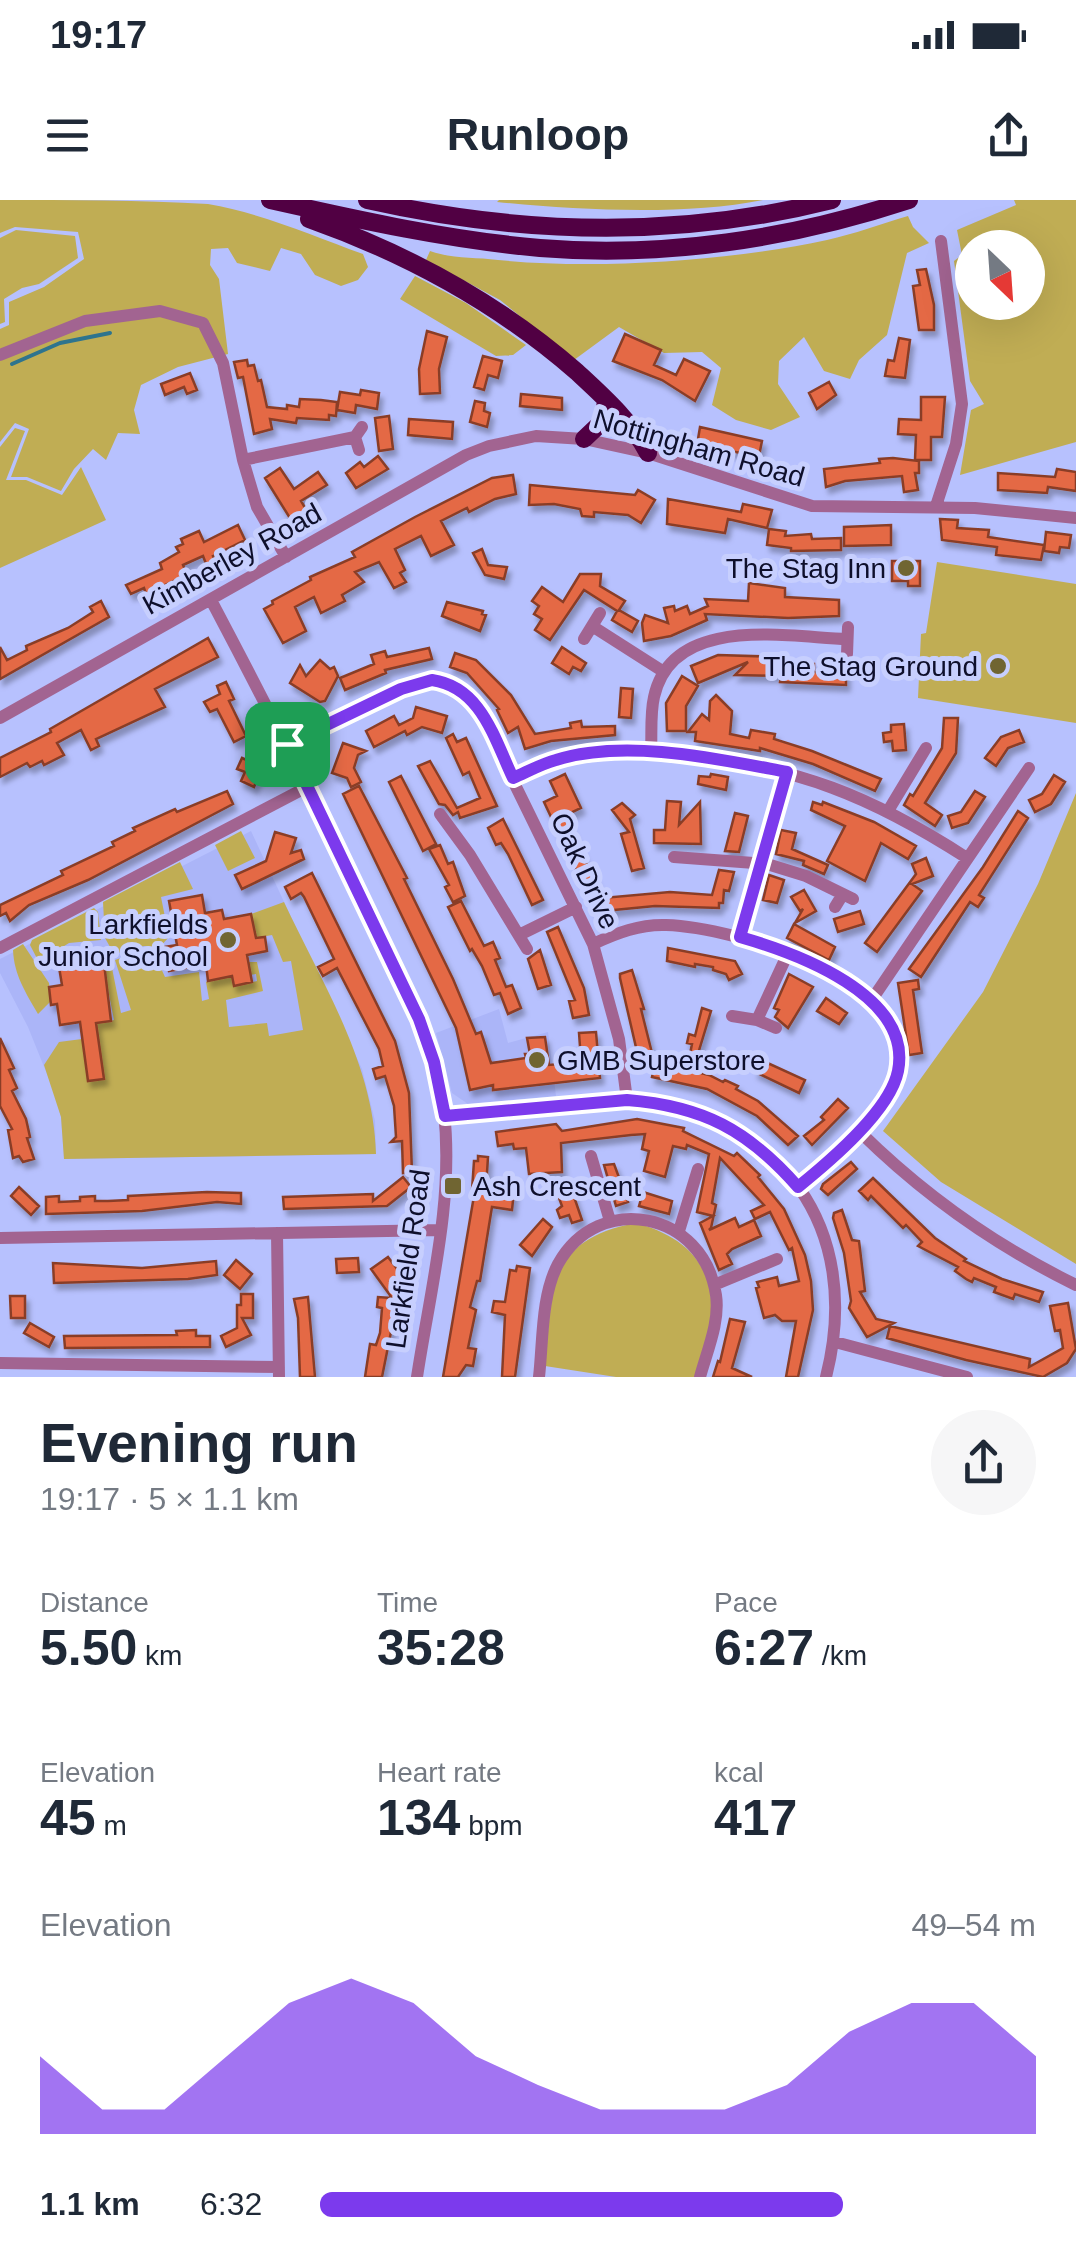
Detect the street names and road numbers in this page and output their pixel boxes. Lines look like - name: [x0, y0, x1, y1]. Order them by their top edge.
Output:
- street label: Nottingham Road: [590, 403, 808, 493]
- street label: Kimberley Road: [137, 497, 327, 621]
- street label: Oak Drive: [545, 808, 625, 934]
- street label: Larkfield Road: [380, 1167, 436, 1351]

